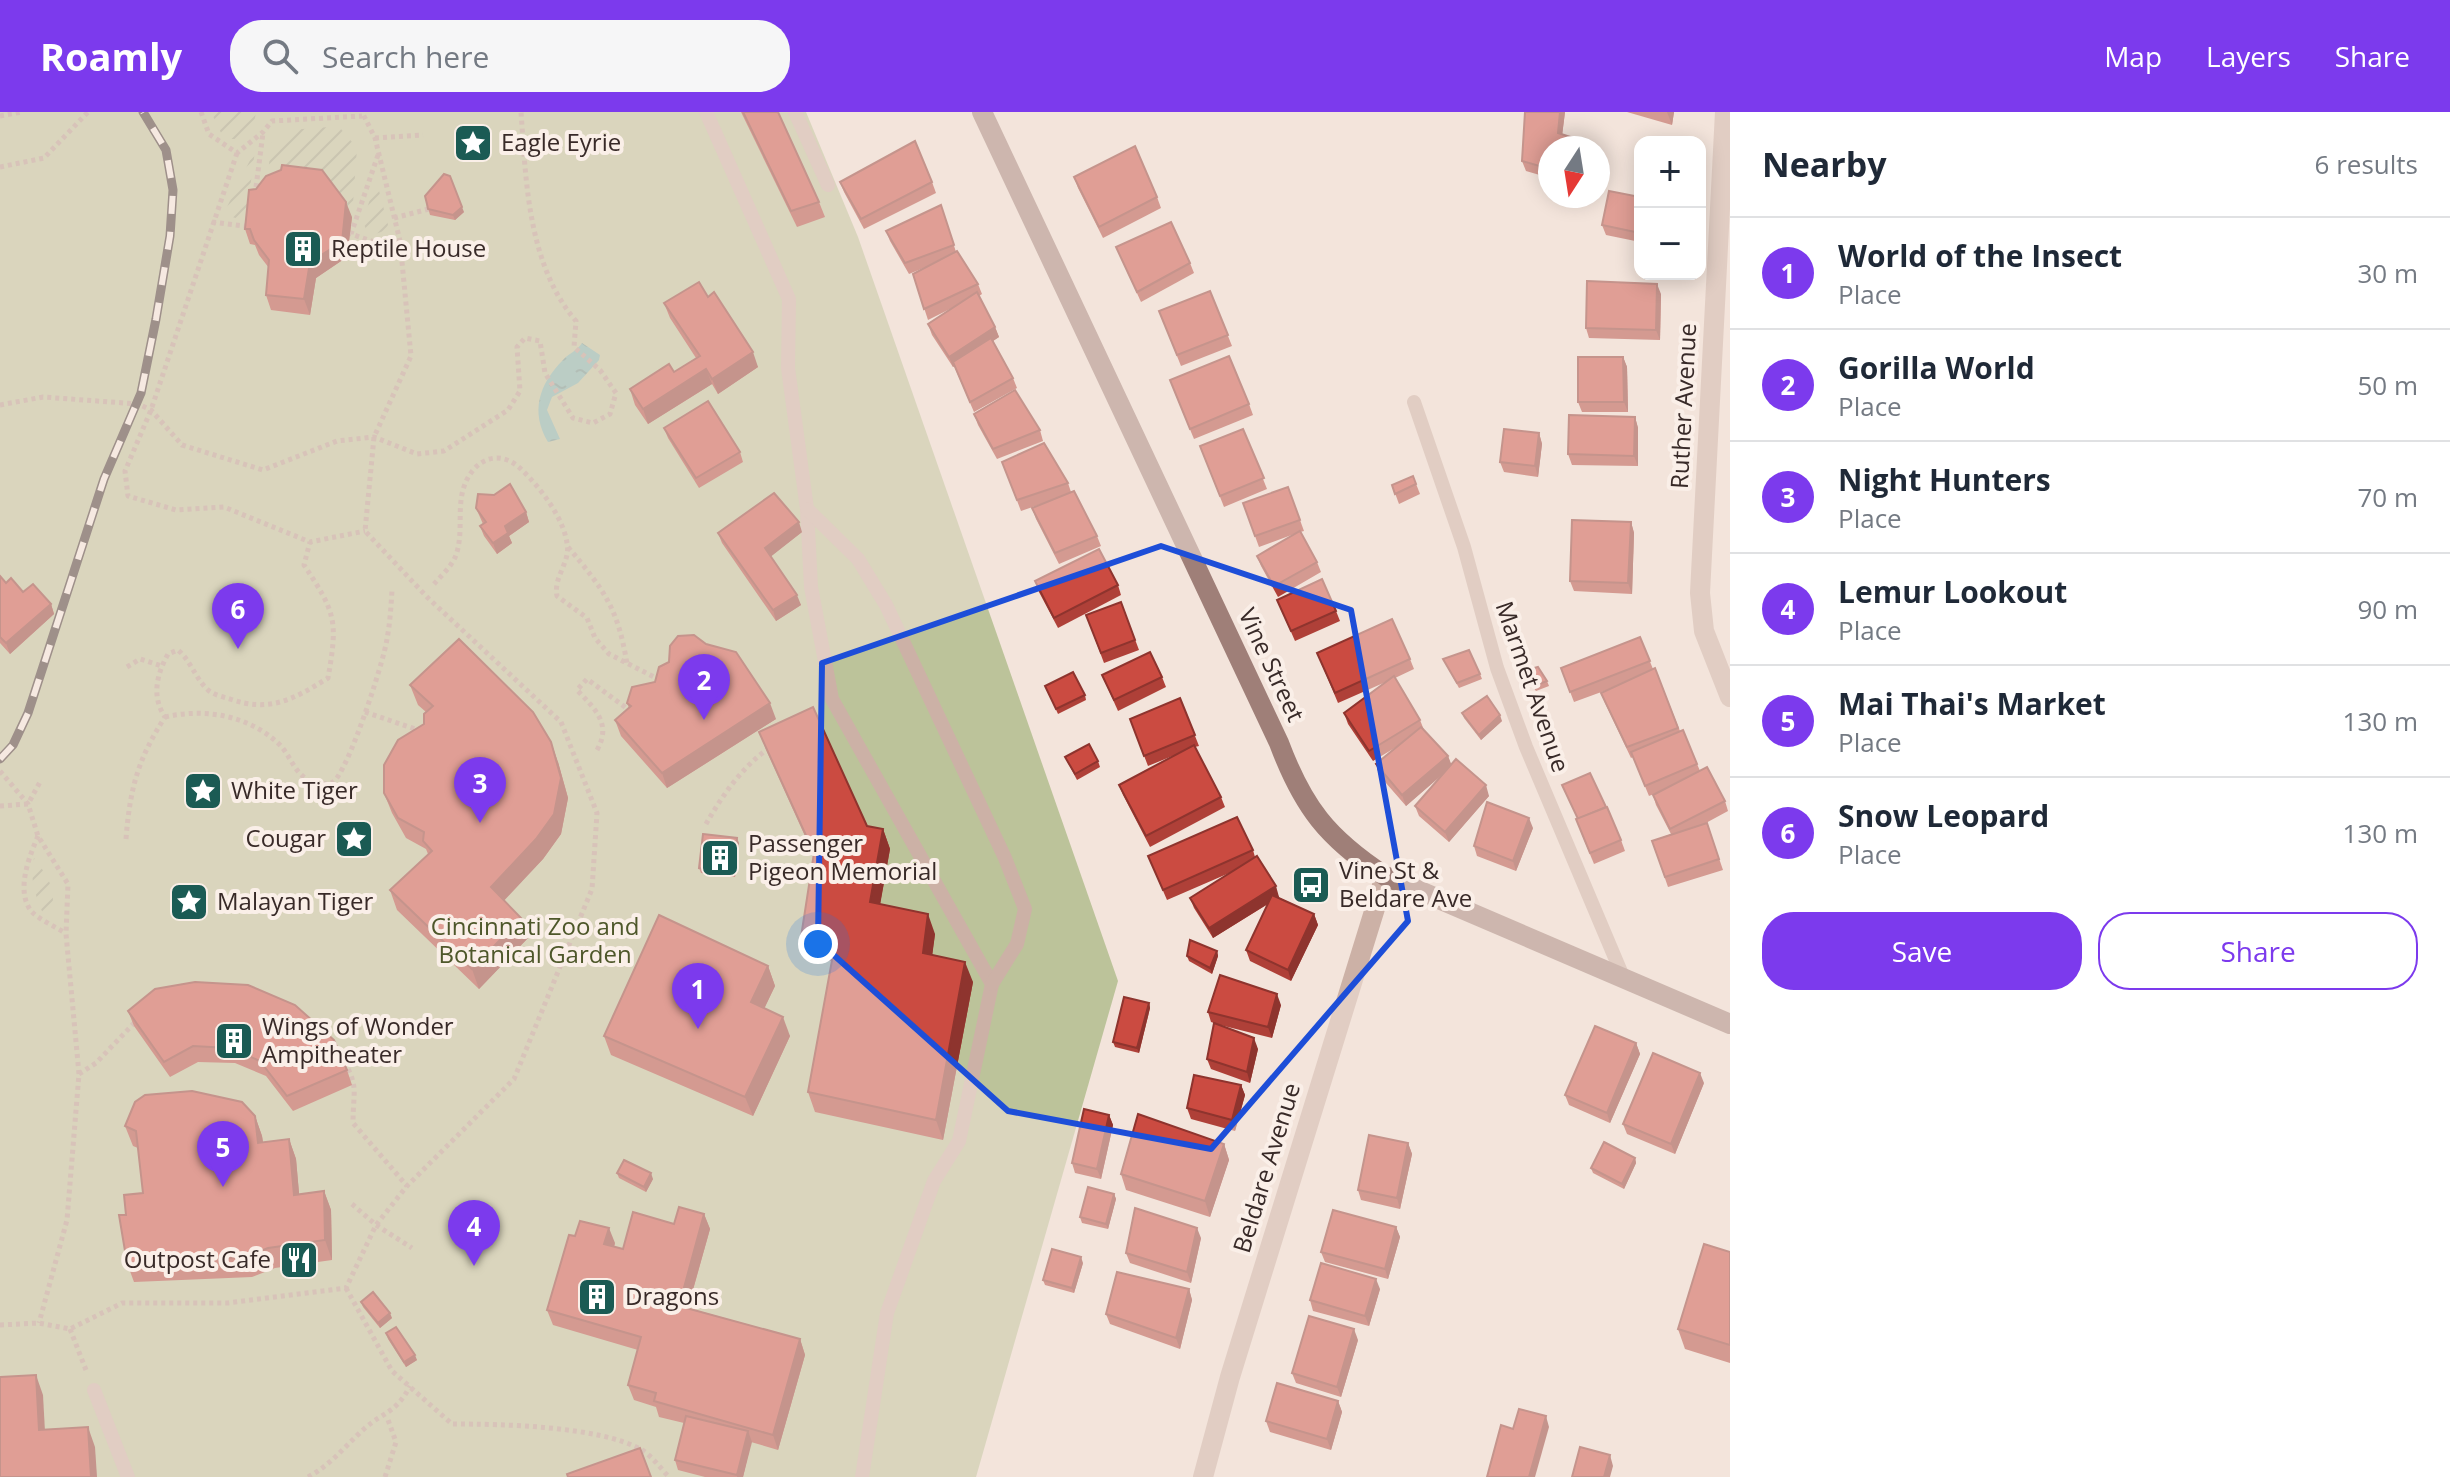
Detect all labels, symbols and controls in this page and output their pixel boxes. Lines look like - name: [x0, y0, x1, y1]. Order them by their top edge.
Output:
- search box: [230, 20, 790, 92]
- text: Roamly: [40, 30, 182, 82]
- icon: search: [258, 34, 302, 78]
- text: Search here: [322, 36, 489, 77]
- text: Map: [2104, 37, 2162, 75]
- text: Layers: [2206, 37, 2291, 75]
- text: Share: [2335, 37, 2410, 75]
- place icon: Eagle Eyrie: [452, 122, 494, 164]
- place label: Eagle Eyrie: [501, 125, 621, 158]
- north arrow: [1538, 136, 1610, 208]
- map controls: [1634, 136, 1706, 280]
- button: +: [1634, 136, 1706, 208]
- text: Nearby: [1762, 141, 1887, 187]
- text: 6 results: [2315, 146, 2418, 182]
- button: −: [1634, 208, 1706, 280]
- building icon: Reptile House: [282, 228, 324, 270]
- place label: Reptile House: [331, 231, 486, 264]
- text: World of the Insect: [1838, 235, 2122, 276]
- text: 1: [1781, 255, 1795, 291]
- text: 30 m: [2357, 255, 2418, 291]
- text: Place: [1838, 276, 1902, 312]
- street label: Ruther Avenue: [1662, 322, 1703, 490]
- text: Gorilla World: [1838, 347, 2035, 388]
- text: 2: [1781, 367, 1795, 403]
- text: 50 m: [2357, 367, 2418, 403]
- text: Place: [1838, 388, 1902, 424]
- text: Night Hunters: [1838, 459, 2051, 500]
- text: 3: [1781, 479, 1795, 515]
- text: 70 m: [2357, 479, 2418, 515]
- text: Place: [1838, 500, 1902, 536]
- text: Lemur Lookout: [1838, 571, 2067, 612]
- pin: 6: [212, 583, 264, 649]
- text: 4: [1781, 591, 1795, 627]
- text: 90 m: [2357, 591, 2418, 627]
- street label: Marmet Avenue: [1489, 597, 1578, 776]
- street label: Vine Street: [1232, 602, 1313, 727]
- text: Place: [1838, 612, 1902, 648]
- pin: 2: [678, 654, 730, 720]
- text: Mai Thai's Market: [1838, 683, 2106, 724]
- text: 5: [1781, 703, 1795, 739]
- text: 130 m: [2343, 703, 2418, 739]
- text: Place: [1838, 724, 1902, 760]
- pin: 3: [454, 757, 506, 823]
- place icon: White Tiger: [182, 770, 224, 812]
- place label: White Tiger: [231, 773, 358, 806]
- text: Snow Leopard: [1838, 795, 2049, 836]
- text: 6: [1781, 815, 1795, 851]
- text: 130 m: [2343, 815, 2418, 851]
- place icon: Cougar: [333, 818, 375, 860]
- place label: Cougar: [246, 821, 326, 854]
- place label: Passenger Pigeon Memorial: [748, 826, 937, 887]
- text: Place: [1838, 836, 1902, 872]
- building icon: Passenger Pigeon Memorial: [699, 837, 741, 879]
- place label: Vine St & Beldare Ave: [1339, 853, 1472, 914]
- bus stop icon: Vine St & Beldare Ave: [1290, 864, 1332, 906]
- place icon: Malayan Tiger: [168, 881, 210, 923]
- place label: Malayan Tiger: [217, 884, 373, 917]
- park label: Cincinnati Zoo and Botanical Garden: [431, 909, 639, 970]
- button: Save: [1762, 912, 2082, 990]
- button: Share: [2098, 912, 2418, 990]
- your location: [798, 924, 838, 964]
- pin: 1: [672, 963, 724, 1029]
- place label: Wings of Wonder Ampitheater: [262, 1009, 454, 1070]
- building icon: Wings of Wonder Ampitheater: [213, 1020, 255, 1062]
- street label: Beldare Avenue: [1224, 1079, 1307, 1257]
- pin: 5: [197, 1121, 249, 1187]
- pin: 4: [448, 1200, 500, 1266]
- restaurant icon: Outpost Cafe: [278, 1239, 320, 1281]
- place label: Outpost Cafe: [124, 1242, 271, 1275]
- building icon: Dragons: [576, 1276, 618, 1318]
- place label: Dragons: [625, 1279, 719, 1312]

